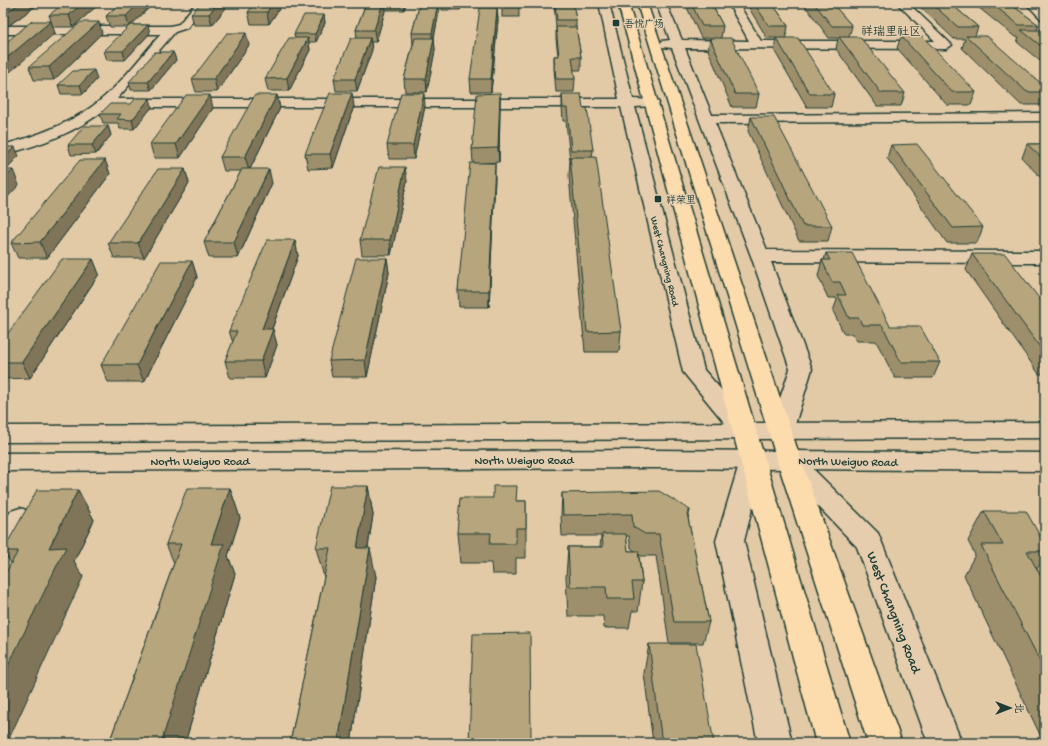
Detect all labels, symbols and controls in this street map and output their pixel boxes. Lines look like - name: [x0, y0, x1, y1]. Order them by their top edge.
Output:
- marker: 吾悦广场: [611, 18, 621, 28]
- place label: 吾悦广场: [624, 18, 664, 31]
- district label: 祥瑞里社区: [861, 25, 921, 40]
- marker: 祥荣里: [653, 194, 663, 204]
- place label: 祥荣里: [666, 194, 696, 207]
- street label: West Changning Road: [647, 215, 681, 309]
- street label: North Weiguo Road: [474, 455, 575, 469]
- street label: North Weiguo Road: [798, 455, 899, 471]
- street label: North Weiguo Road: [150, 456, 251, 470]
- street label: West Changning Road: [862, 550, 924, 678]
- north arrow: [990, 688, 1030, 728]
- text: 北: [1012, 703, 1024, 714]

